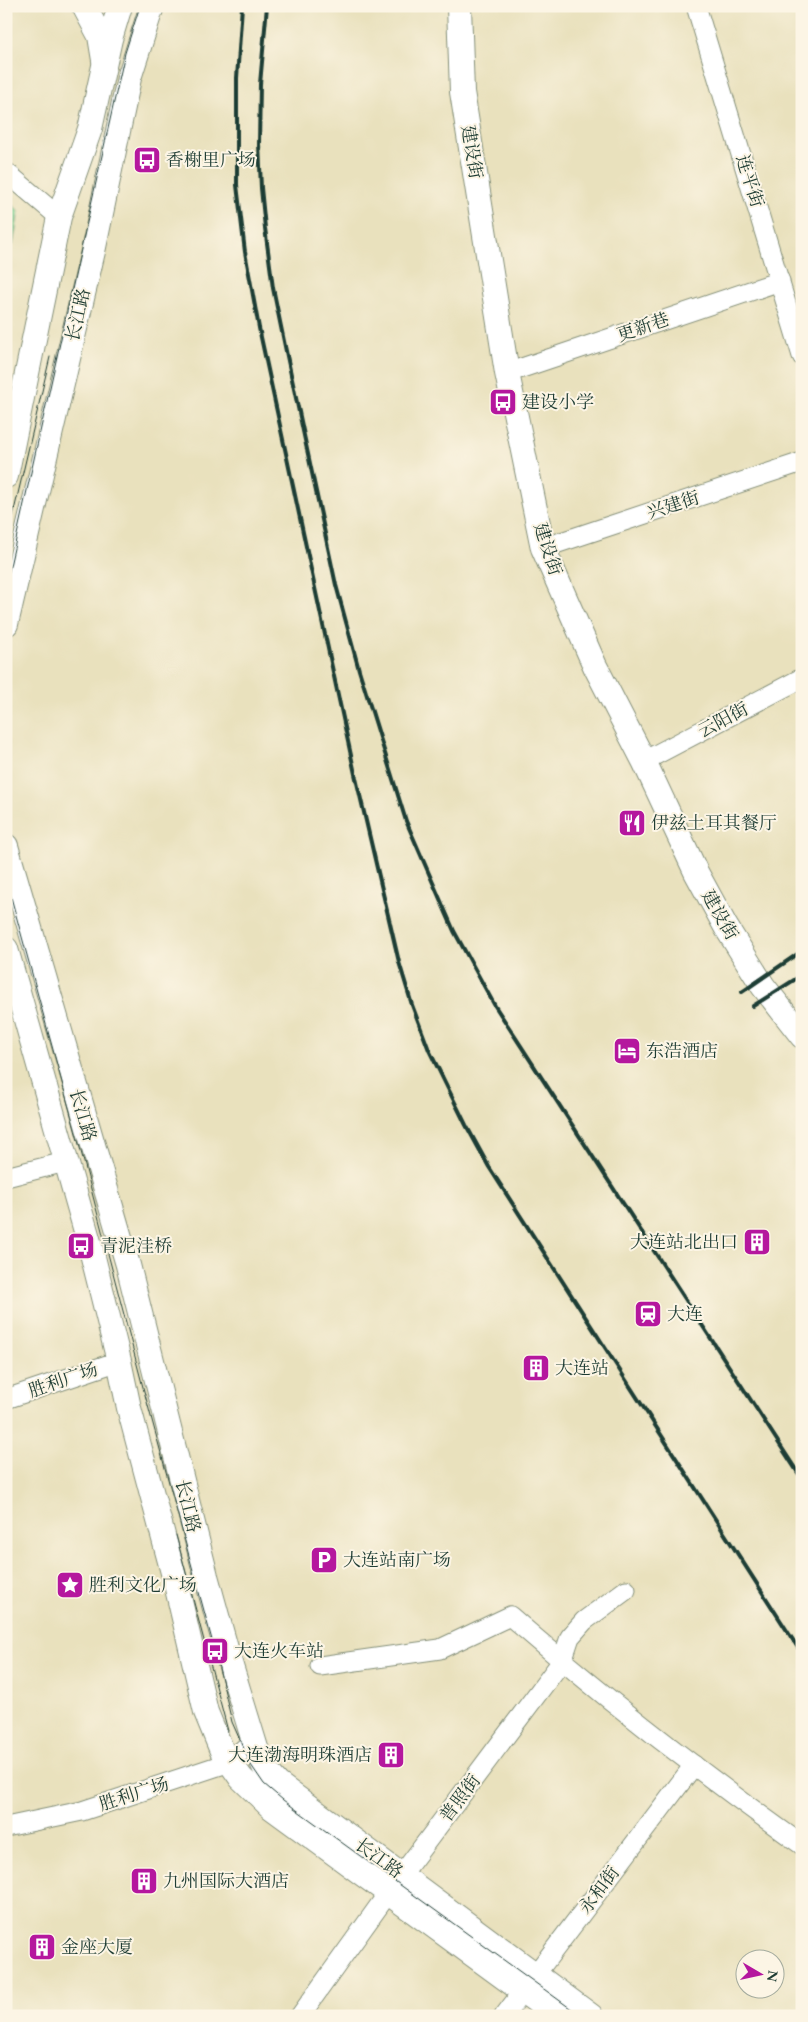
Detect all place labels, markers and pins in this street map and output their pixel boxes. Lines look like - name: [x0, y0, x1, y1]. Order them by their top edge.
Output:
- bus stop icon: 香榭里广场: [132, 145, 162, 175]
- place label: 香榭里广场: [166, 148, 256, 171]
- bus stop icon: 建设小学: [488, 387, 518, 417]
- place label: 建设小学: [522, 390, 594, 413]
- restaurant icon: 伊兹土耳其餐厅: [617, 808, 647, 838]
- place label: 伊兹土耳其餐厅: [651, 811, 777, 834]
- hotel icon: 东浩酒店: [612, 1036, 642, 1066]
- place label: 东浩酒店: [646, 1039, 718, 1062]
- building icon: 大连站北出口: [742, 1227, 772, 1257]
- place label: 大连站北出口: [630, 1230, 738, 1253]
- bus stop icon: 青泥洼桥: [66, 1231, 96, 1261]
- place label: 青泥洼桥: [100, 1234, 172, 1257]
- station icon: 大连: [633, 1299, 663, 1329]
- place label: 大连: [667, 1302, 703, 1325]
- building icon: 大连站: [521, 1353, 551, 1383]
- place label: 大连站: [555, 1356, 609, 1379]
- parking icon: 大连站南广场: [309, 1545, 339, 1575]
- place label: 大连站南广场: [343, 1548, 451, 1571]
- place icon: 胜利文化广场: [55, 1570, 85, 1600]
- place label: 胜利文化广场: [89, 1573, 197, 1596]
- bus stop icon: 大连火车站: [200, 1636, 230, 1666]
- place label: 大连火车站: [234, 1639, 324, 1662]
- building icon: 大连渤海明珠酒店: [376, 1740, 406, 1770]
- place label: 大连渤海明珠酒店: [228, 1743, 372, 1766]
- building icon: 九州国际大酒店: [129, 1866, 159, 1896]
- place label: 九州国际大酒店: [163, 1869, 289, 1892]
- building icon: 金座大厦: [27, 1932, 57, 1962]
- place label: 金座大厦: [61, 1935, 133, 1958]

